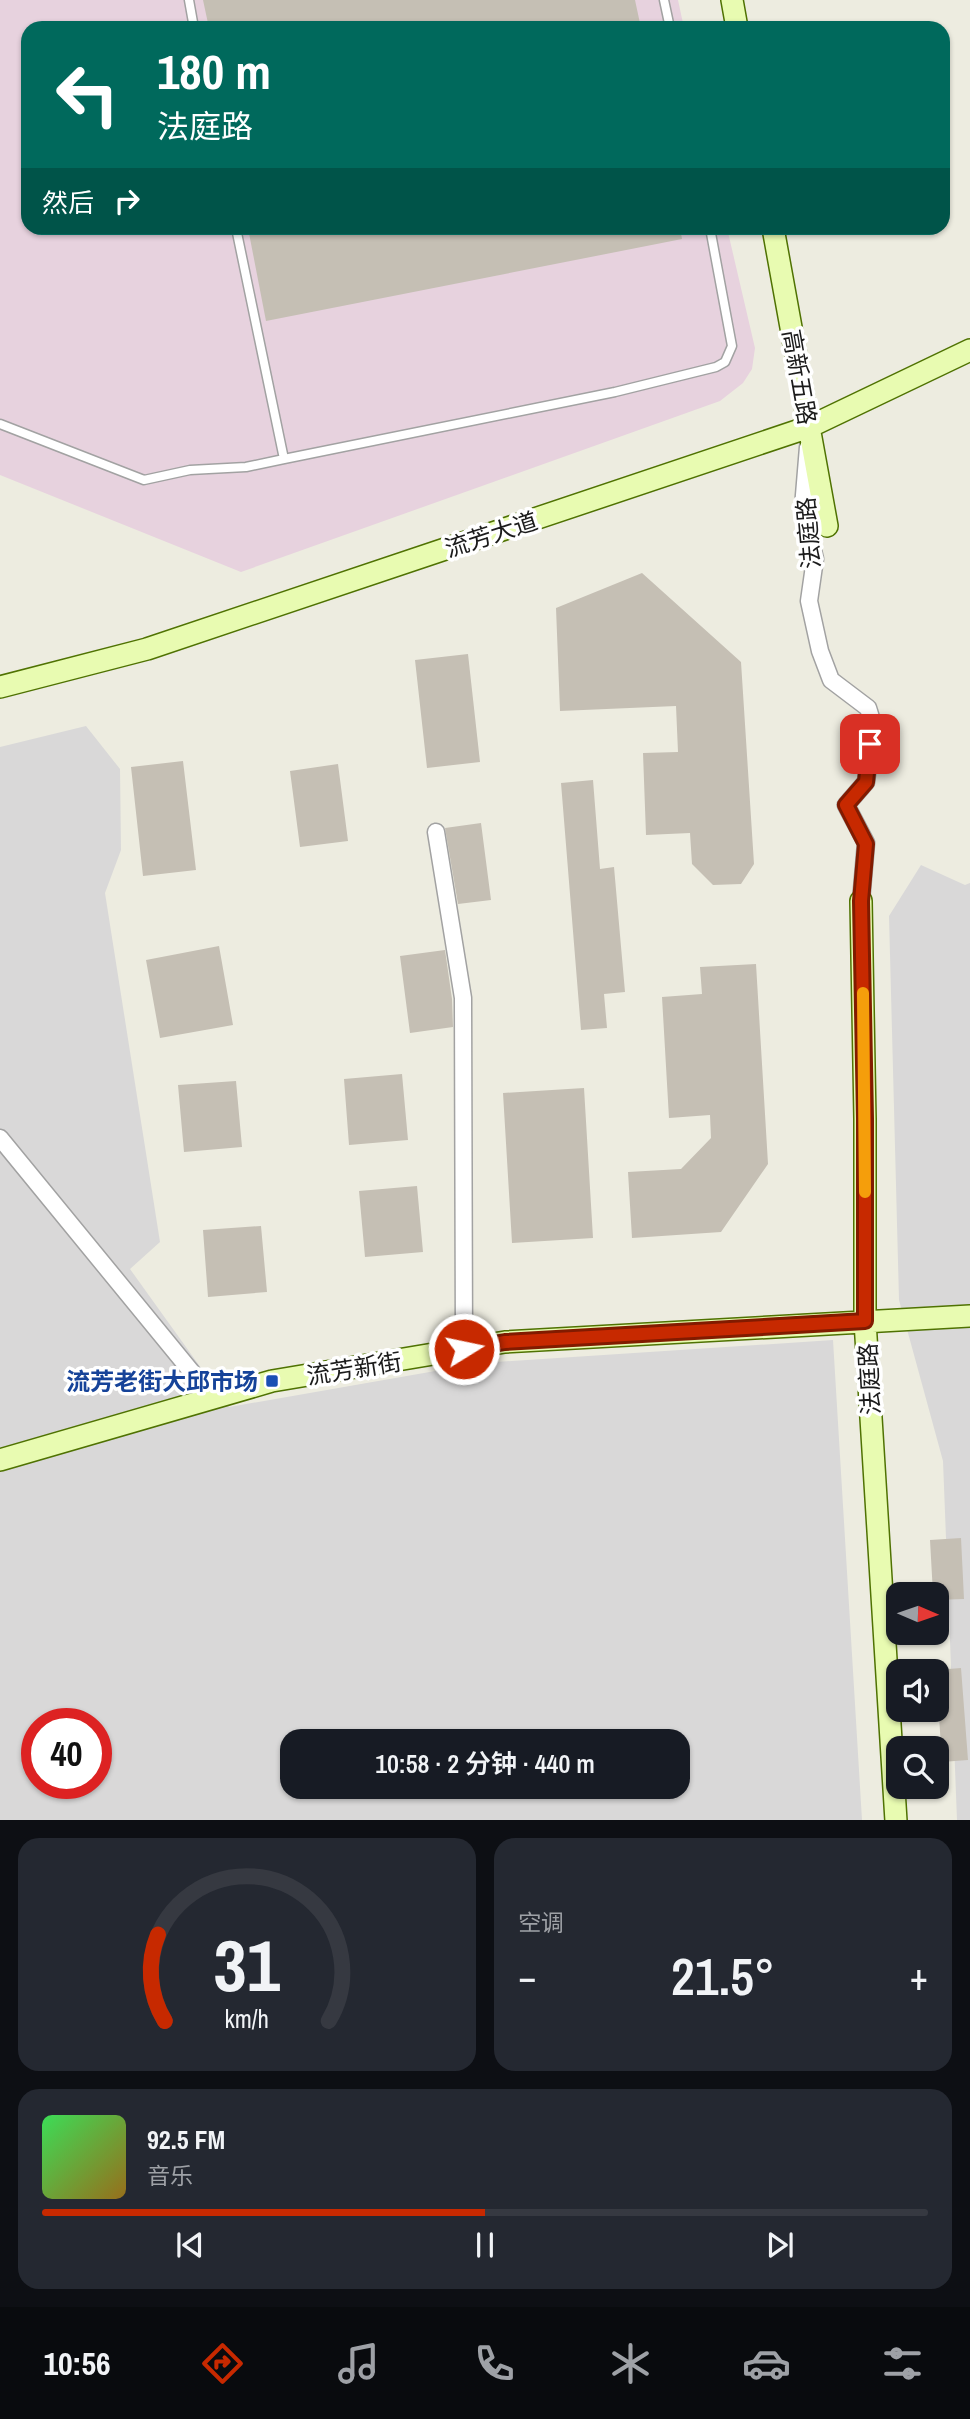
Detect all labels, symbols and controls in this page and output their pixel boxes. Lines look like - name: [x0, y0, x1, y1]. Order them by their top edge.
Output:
- text: 180 m: [157, 38, 271, 104]
- icon: left: [42, 49, 133, 140]
- text: 法庭路: [157, 105, 253, 148]
- icon: right: [108, 182, 146, 220]
- text: 然后: [42, 185, 94, 220]
- street label: 高新五路: [776, 327, 824, 427]
- street label: 法庭路: [789, 496, 827, 570]
- street label: 流芳大道: [440, 504, 542, 564]
- pin: [840, 714, 900, 774]
- icon: arrive: [851, 725, 889, 763]
- position arrow: [427, 1312, 501, 1386]
- street label: 法庭路: [851, 1342, 887, 1416]
- street label: 流芳新街: [304, 1345, 404, 1391]
- place label: 流芳老街大邱市场: [66, 1365, 258, 1397]
- marker: 流芳老街大邱市场: [264, 1373, 280, 1389]
- north arrow: [886, 1582, 948, 1645]
- map controls: [886, 1582, 949, 1799]
- button: sound: [886, 1659, 949, 1722]
- speed limit sign: 40: [21, 1708, 112, 1799]
- button: search: [886, 1736, 949, 1799]
- text: 10:58 · 2 分钟 · 440 m: [375, 1746, 595, 1781]
- text: 空调: [518, 1907, 564, 1938]
- text: 31: [214, 1916, 281, 2014]
- text: 21.5°: [671, 1941, 775, 2011]
- text: −: [518, 1951, 536, 2002]
- text: +: [910, 1951, 928, 2002]
- text: km/h: [225, 2001, 269, 2035]
- text: 92.5 FM: [147, 2122, 225, 2157]
- text: 音乐: [147, 2160, 193, 2191]
- icon: previous: [171, 2226, 209, 2264]
- icon: pause: [466, 2226, 504, 2264]
- icon: next: [761, 2226, 799, 2264]
- icon: directions: [198, 2339, 247, 2388]
- icon: music: [334, 2339, 383, 2388]
- icon: phone: [470, 2339, 519, 2388]
- icon: climate: [606, 2339, 655, 2388]
- icon: car: [742, 2339, 791, 2388]
- icon: filters: [878, 2339, 927, 2388]
- text: 10:56: [43, 2342, 111, 2385]

